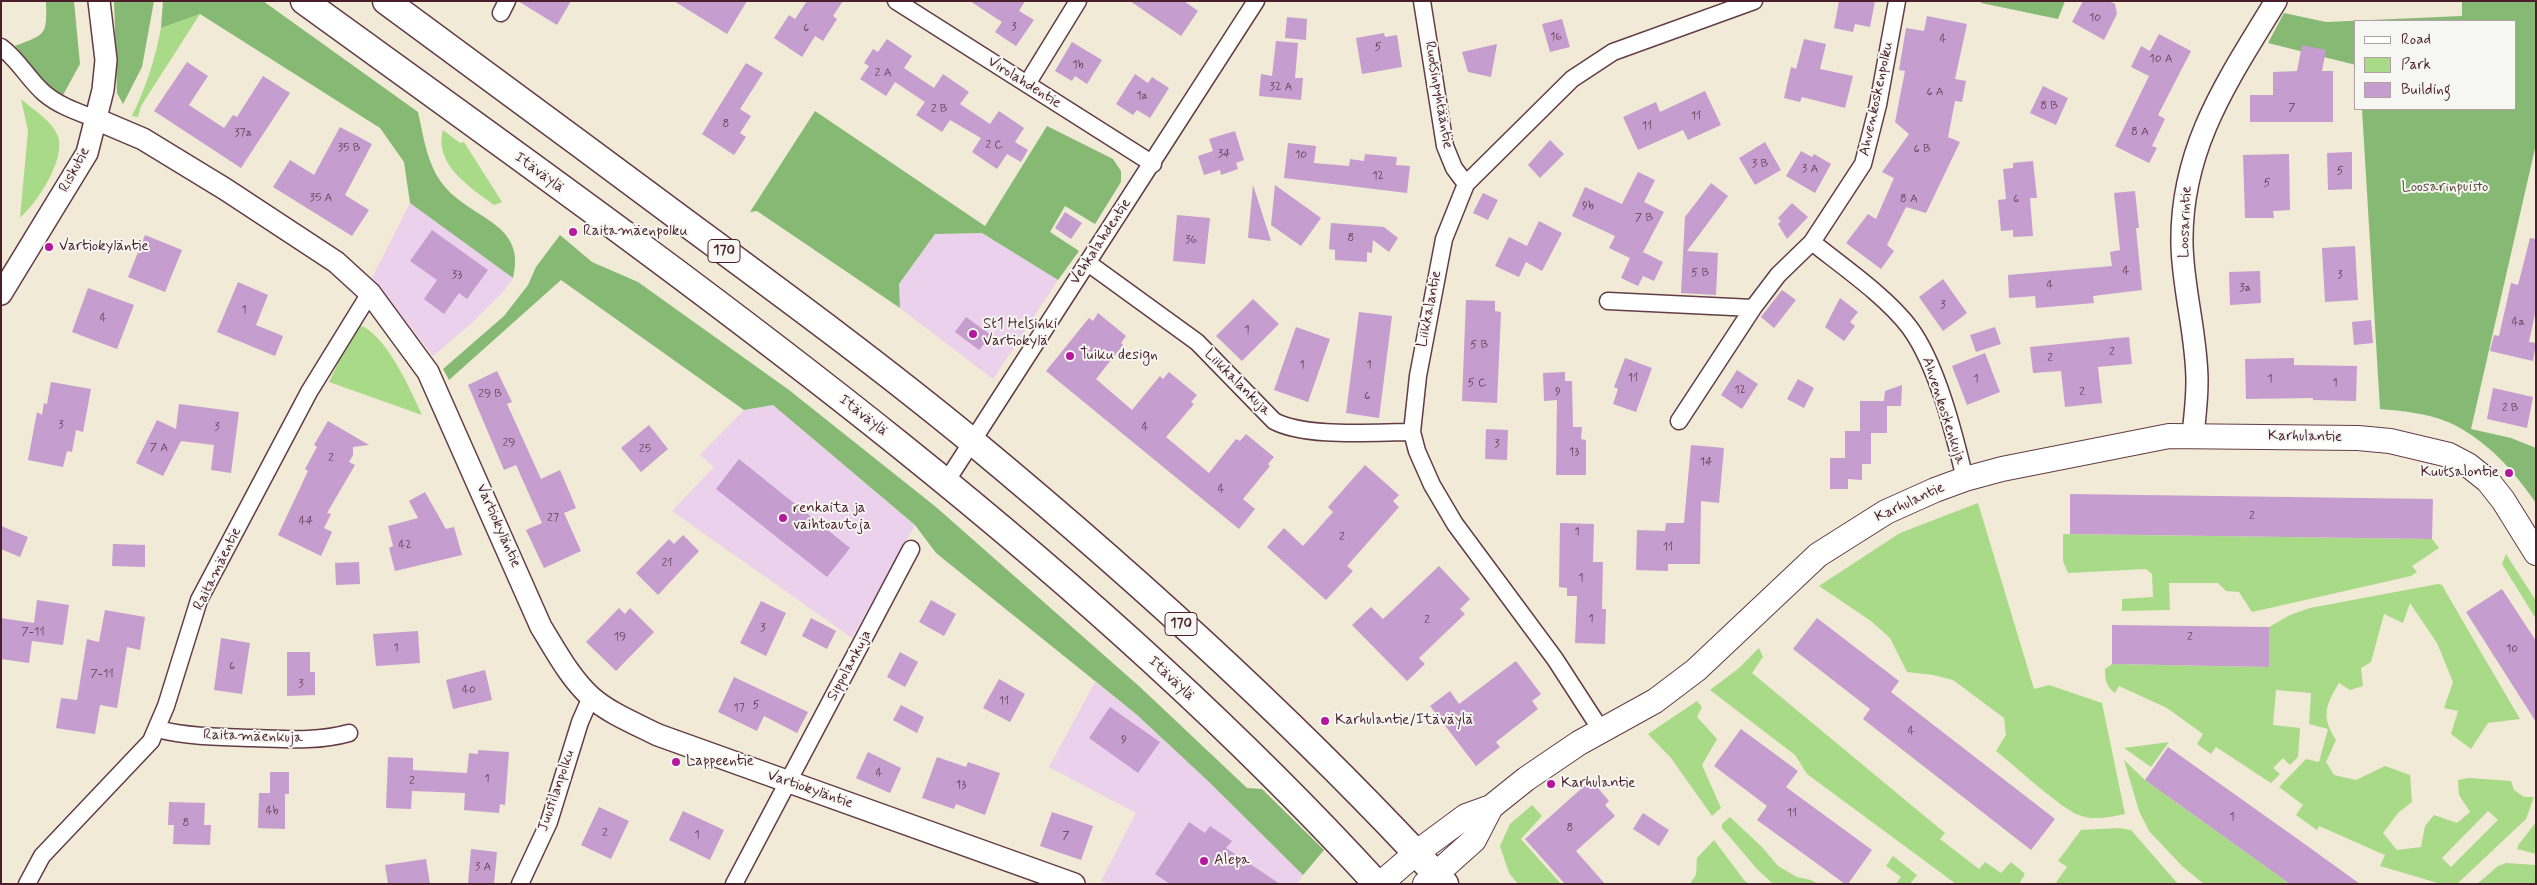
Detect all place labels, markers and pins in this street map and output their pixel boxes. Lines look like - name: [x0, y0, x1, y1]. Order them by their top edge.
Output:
- place label: Raitamäenpolku: [583, 223, 688, 241]
- marker: Raitamäenpolku: [567, 226, 579, 238]
- place label: Vartiokyläntie: [59, 238, 149, 256]
- marker: Vartiokyläntie: [43, 241, 55, 253]
- place label: St1 Helsinki Vartiokylä: [983, 316, 1057, 351]
- marker: St1 Helsinki Vartiokylä: [967, 328, 979, 340]
- place label: Tuiku design: [1080, 347, 1158, 365]
- marker: Tuiku design: [1064, 350, 1076, 362]
- place label: Kuutsalontie: [2421, 464, 2499, 482]
- marker: Kuutsalontie: [2503, 467, 2515, 479]
- place label: renkaita ja vaihtoautoja: [793, 500, 871, 535]
- marker: renkaita ja vaihtoautoja: [777, 512, 789, 524]
- place label: Karhulantie/Itäväylä: [1335, 712, 1473, 730]
- marker: Karhulantie/Itäväylä: [1319, 715, 1331, 727]
- place label: Lappeentie: [686, 753, 754, 771]
- marker: Lappeentie: [670, 756, 682, 768]
- place label: Karhulantie: [1561, 775, 1635, 793]
- marker: Karhulantie: [1545, 778, 1557, 790]
- place label: Alepa: [1214, 852, 1250, 870]
- marker: Alepa: [1198, 855, 1210, 867]

